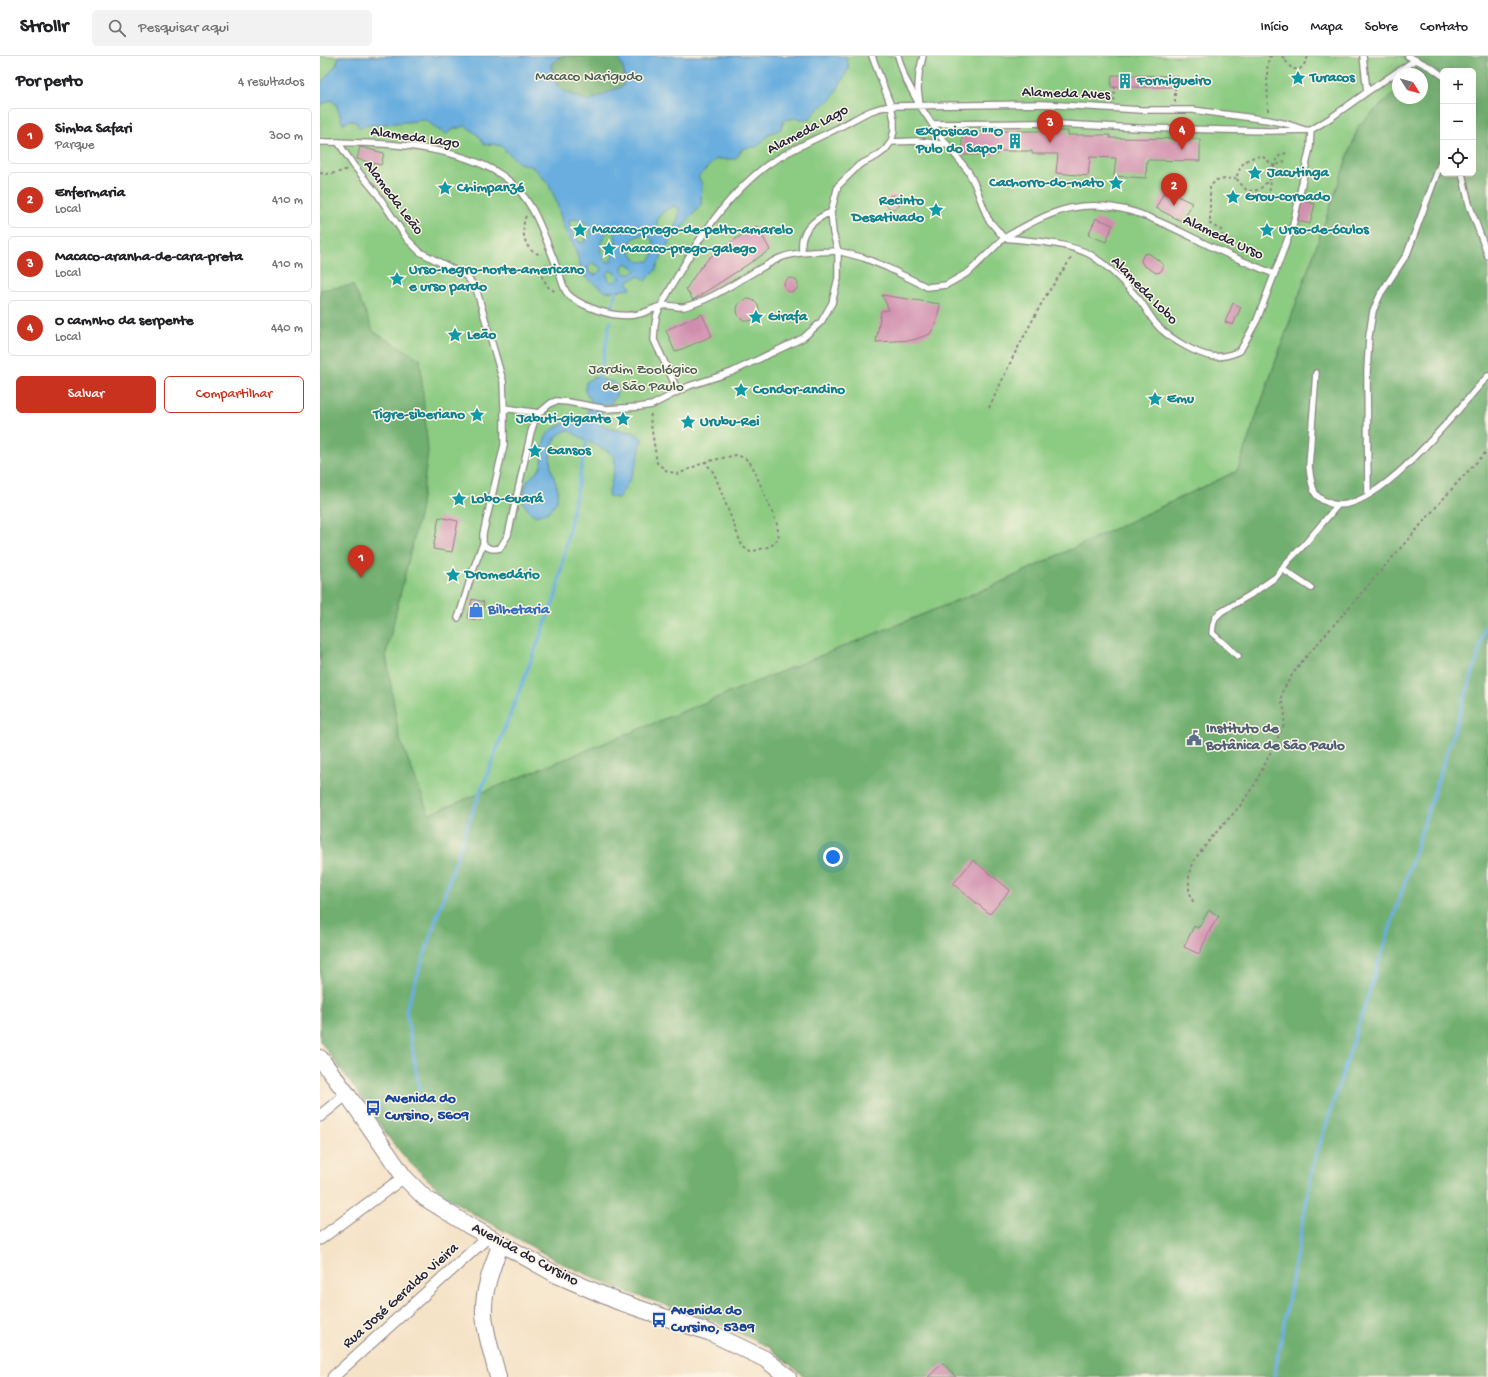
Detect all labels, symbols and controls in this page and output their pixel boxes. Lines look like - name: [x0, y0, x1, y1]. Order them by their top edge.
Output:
- search box: [92, 10, 372, 46]
- text: Strollr: [20, 16, 68, 39]
- icon: search: [106, 17, 128, 39]
- text: Pesquisar aqui: [138, 19, 229, 37]
- text: Início: [1260, 19, 1289, 36]
- text: Mapa: [1311, 19, 1343, 36]
- text: Sobre: [1365, 19, 1398, 36]
- text: Contato: [1420, 19, 1468, 36]
- park label: Macaco Narigudo: [535, 68, 643, 86]
- north arrow: [1392, 68, 1428, 104]
- map controls: [1440, 68, 1476, 176]
- button: +: [1440, 68, 1476, 104]
- place icon: Turacos: [1289, 69, 1307, 87]
- place label: Turacos: [1309, 69, 1356, 87]
- text: Por perto: [16, 72, 83, 92]
- building icon: Formigueiro: [1116, 72, 1134, 90]
- place label: Formigueiro: [1136, 72, 1212, 90]
- text: 4 resultados: [238, 75, 304, 90]
- street label: Alameda Aves: [1022, 83, 1111, 105]
- street label: Alameda Lago: [764, 101, 852, 159]
- button: −: [1440, 104, 1476, 140]
- pin: 3: [1037, 110, 1063, 143]
- pin: 4: [1169, 117, 1195, 150]
- text: Simba Safari: [55, 120, 132, 138]
- street label: Alameda Lago: [369, 123, 461, 153]
- place label: Exposicao ""O Pulo do Sapo": [915, 123, 1004, 158]
- text: 1: [27, 129, 33, 144]
- text: 300 m: [269, 129, 303, 144]
- building icon: Exposicao ""O Pulo do Sapo": [1006, 132, 1024, 150]
- text: Parque: [55, 138, 95, 153]
- button: locate: [1440, 140, 1476, 176]
- street label: Alameda Leão: [359, 157, 427, 239]
- place icon: Jacutinga: [1246, 164, 1264, 182]
- place label: Jacutinga: [1266, 164, 1329, 182]
- pin: 2: [1161, 173, 1187, 206]
- place label: Cachorro-do-mato: [988, 174, 1104, 192]
- place icon: Cachorro-do-mato: [1107, 174, 1125, 192]
- place icon: Chimpanzé: [436, 179, 454, 197]
- place label: Chimpanzé: [456, 179, 526, 197]
- text: Enfermaria: [55, 184, 125, 202]
- place icon: Grou-coroado: [1224, 188, 1242, 206]
- place label: Grou-coroado: [1245, 188, 1330, 206]
- place label: Recinto Desativado: [850, 192, 924, 227]
- text: 2: [27, 193, 33, 208]
- text: 410 m: [272, 193, 303, 208]
- place icon: Recinto Desativado: [927, 201, 945, 219]
- text: Local: [55, 202, 81, 217]
- street label: Alameda Urso: [1180, 211, 1266, 265]
- place icon: Macaco-prego-de-pelto-amarelo: [571, 221, 589, 239]
- place label: Macaco-prego-de-pelto-amarelo: [592, 221, 793, 239]
- place icon: Urso-de-óculos: [1258, 221, 1276, 239]
- place label: Urso-de-óculos: [1279, 221, 1370, 239]
- place icon: Macaco-prego-galego: [600, 240, 618, 258]
- place label: Macaco-prego-galego: [621, 240, 757, 258]
- text: Macaco-aranha-de-cara-preta: [55, 248, 243, 266]
- street label: Alameda Lobo: [1107, 253, 1181, 329]
- text: 3: [27, 257, 33, 272]
- text: 410 m: [272, 257, 303, 272]
- place label: Urso-negro-norte-americano e urso pardo: [408, 261, 585, 296]
- text: Local: [55, 266, 81, 281]
- place icon: Urso-negro-norte-americano e urso pardo: [388, 270, 406, 288]
- place icon: Girafa: [747, 308, 765, 326]
- place label: Girafa: [768, 308, 808, 326]
- text: O camnho da serpente: [55, 312, 194, 330]
- text: 4: [27, 321, 33, 336]
- text: 440 m: [271, 321, 303, 336]
- place icon: Leão: [446, 326, 464, 344]
- place label: Leão: [467, 326, 497, 344]
- text: Local: [55, 330, 81, 345]
- park label: Jardim Zoológico de São Paulo: [589, 361, 698, 396]
- button: Salvar: [16, 376, 156, 413]
- button: Compartilhar: [164, 376, 304, 413]
- place icon: Condor-andino: [732, 381, 750, 399]
- place label: Condor-andino: [752, 381, 845, 399]
- place icon: Emu: [1146, 390, 1164, 408]
- place label: Emu: [1167, 390, 1195, 408]
- place label: Tigre-siberiano: [372, 406, 465, 424]
- place icon: Tigre-siberiano: [468, 406, 486, 424]
- place label: Jabuti-gigante: [515, 410, 612, 428]
- place icon: Jabuti-gigante: [614, 410, 632, 428]
- place icon: Urubu-Rei: [679, 413, 697, 431]
- place label: Urubu-Rei: [700, 413, 760, 431]
- place icon: Gansos: [526, 442, 544, 460]
- place label: Gansos: [547, 442, 592, 460]
- place icon: Lobo-Guará: [450, 490, 468, 508]
- place label: Lobo-Guará: [471, 490, 544, 508]
- pin: 1: [348, 545, 374, 578]
- place icon: Dromedário: [444, 566, 462, 584]
- place label: Dromedário: [463, 566, 540, 584]
- shop icon: Bilhetaria: [467, 601, 485, 619]
- place label: Bilhetaria: [487, 601, 550, 619]
- place label: Instituto de Botânica de São Paulo: [1205, 720, 1345, 755]
- public building icon: Instituto de Botânica de São Paulo: [1185, 729, 1203, 747]
- your location: [823, 847, 843, 867]
- place label: Avenida do Cursino, 5609: [384, 1090, 469, 1125]
- bus stop icon: Avenida do Cursino, 5609: [364, 1099, 382, 1117]
- street label: Avenida do Cursino: [468, 1219, 582, 1291]
- street label: Rua José Geraldo Vieira: [339, 1239, 463, 1353]
- place label: Avenida do Cursino, 5389: [670, 1302, 755, 1337]
- bus stop icon: Avenida do Cursino, 5389: [650, 1311, 668, 1329]

